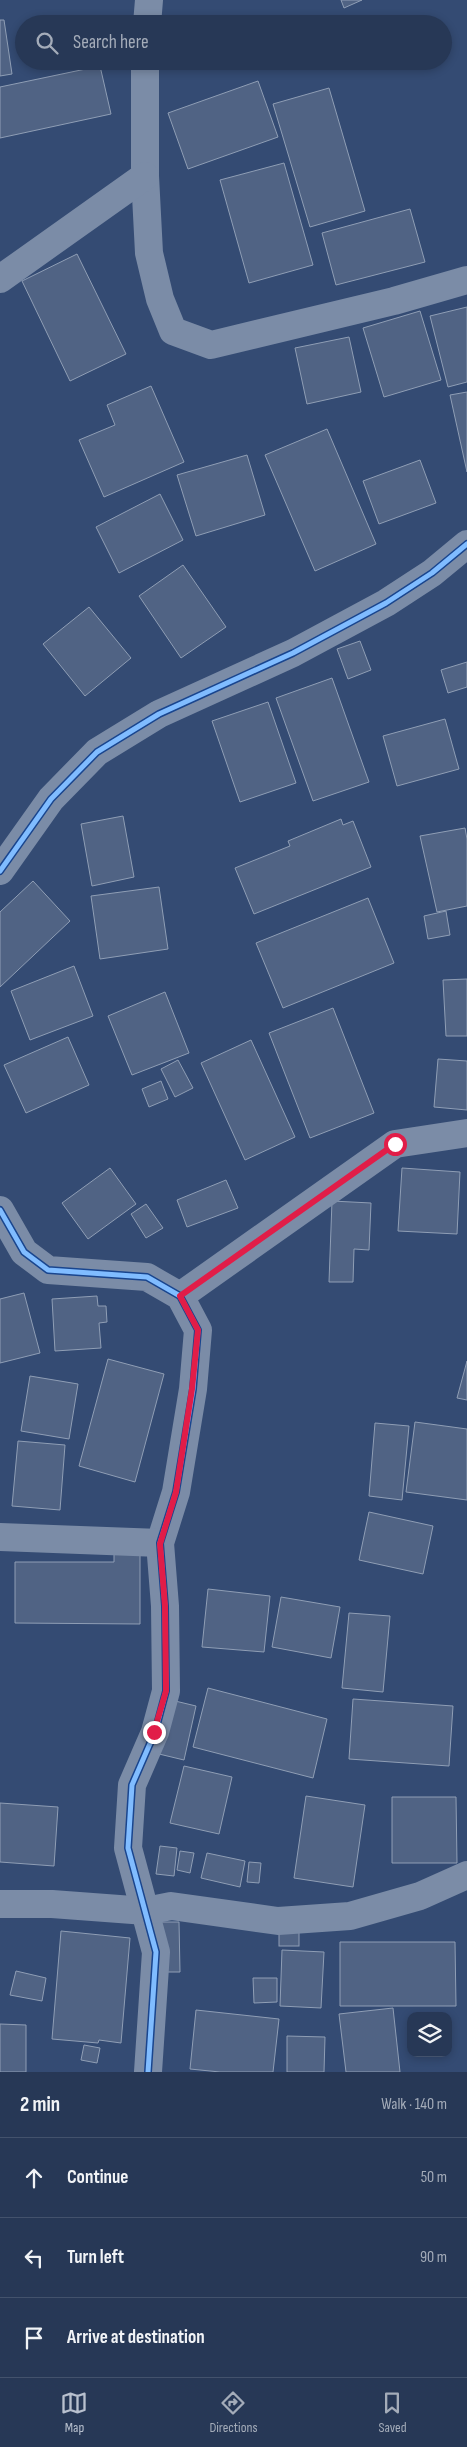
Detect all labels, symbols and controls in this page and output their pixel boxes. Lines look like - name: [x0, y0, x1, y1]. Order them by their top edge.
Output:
- search box: [15, 15, 452, 70]
- icon: search: [33, 29, 61, 57]
- text: Search here: [73, 31, 149, 54]
- route start: [384, 1133, 407, 1156]
- route end: [143, 1721, 166, 1744]
- map controls: [407, 2012, 452, 2057]
- button: layers: [407, 2012, 452, 2057]
- text: 2 min: [20, 2092, 60, 2117]
- text: Walk · 140 m: [381, 2095, 447, 2114]
- icon: ahead: [20, 2164, 48, 2192]
- text: Continue: [67, 2166, 128, 2189]
- text: 50 m: [421, 2168, 447, 2187]
- icon: left: [20, 2244, 48, 2272]
- text: Turn left: [67, 2246, 124, 2269]
- text: 90 m: [420, 2248, 447, 2267]
- icon: arrive: [20, 2324, 48, 2352]
- text: Arrive at destination: [67, 2326, 205, 2349]
- tab: Map: [60, 2389, 88, 2436]
- tab: Directions: [209, 2389, 258, 2436]
- tab: Saved: [378, 2389, 407, 2436]

